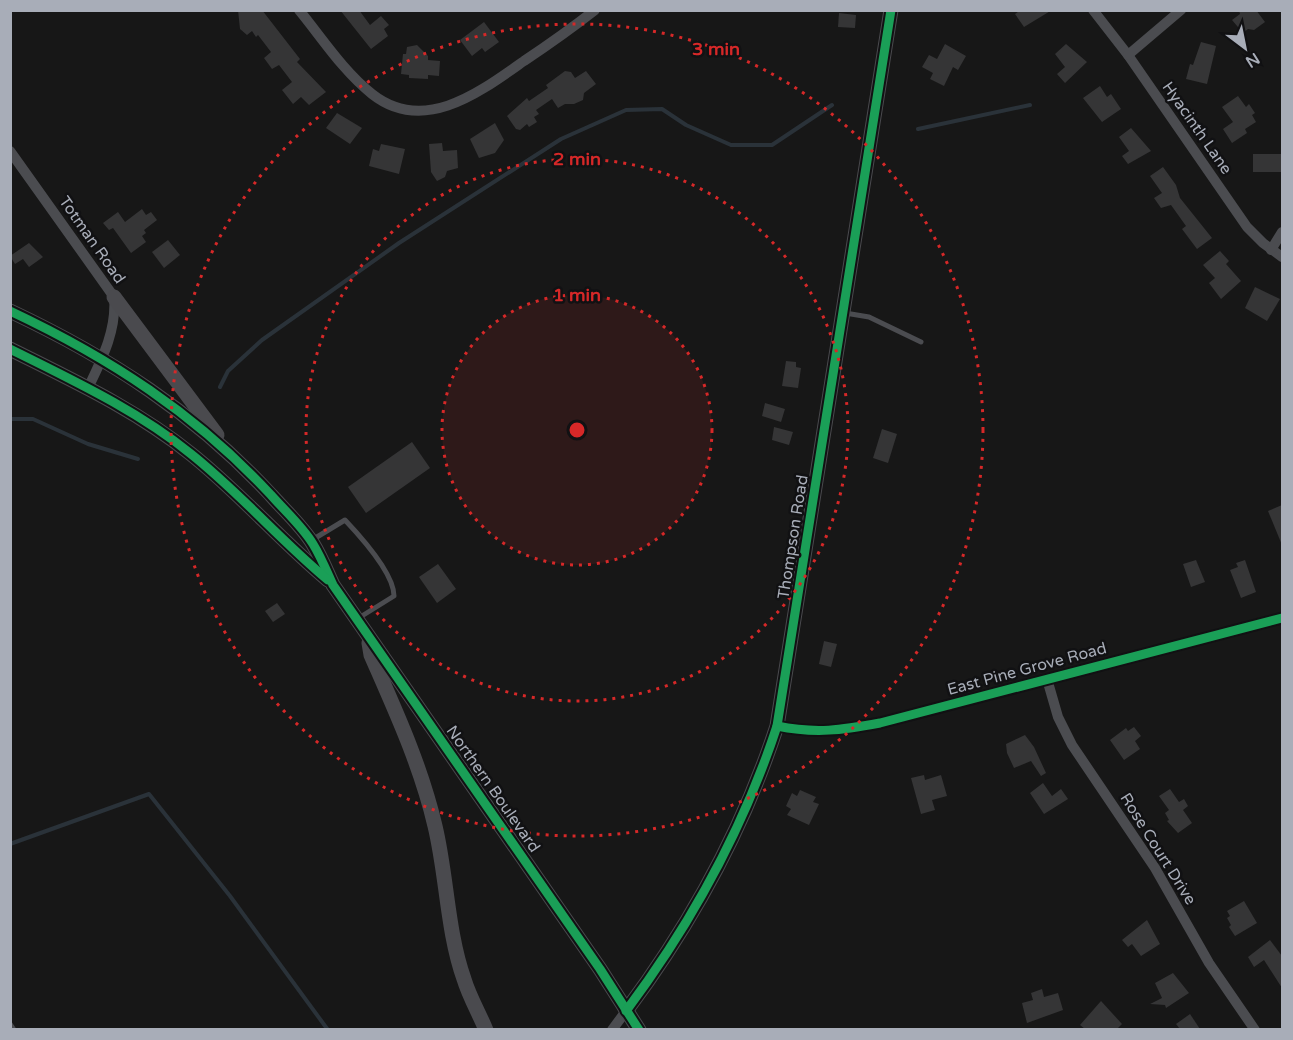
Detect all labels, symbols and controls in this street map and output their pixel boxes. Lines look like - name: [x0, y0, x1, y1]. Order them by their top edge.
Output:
- north arrow: [1215, 18, 1275, 78]
- text: 3 min: [692, 38, 740, 60]
- text: N: [1242, 48, 1263, 72]
- street label: Hyacinth Lane: [1158, 78, 1236, 178]
- text: 2 min: [553, 148, 601, 170]
- street label: Totman Road: [54, 192, 130, 288]
- text: 1 min: [553, 284, 601, 306]
- centre of rings: [567, 420, 587, 440]
- street label: Thompson Road: [773, 473, 813, 601]
- street label: East Pine Grove Road: [945, 638, 1109, 700]
- street label: Northern Boulevard: [442, 722, 544, 856]
- street label: Rose Court Drive: [1116, 789, 1200, 909]

